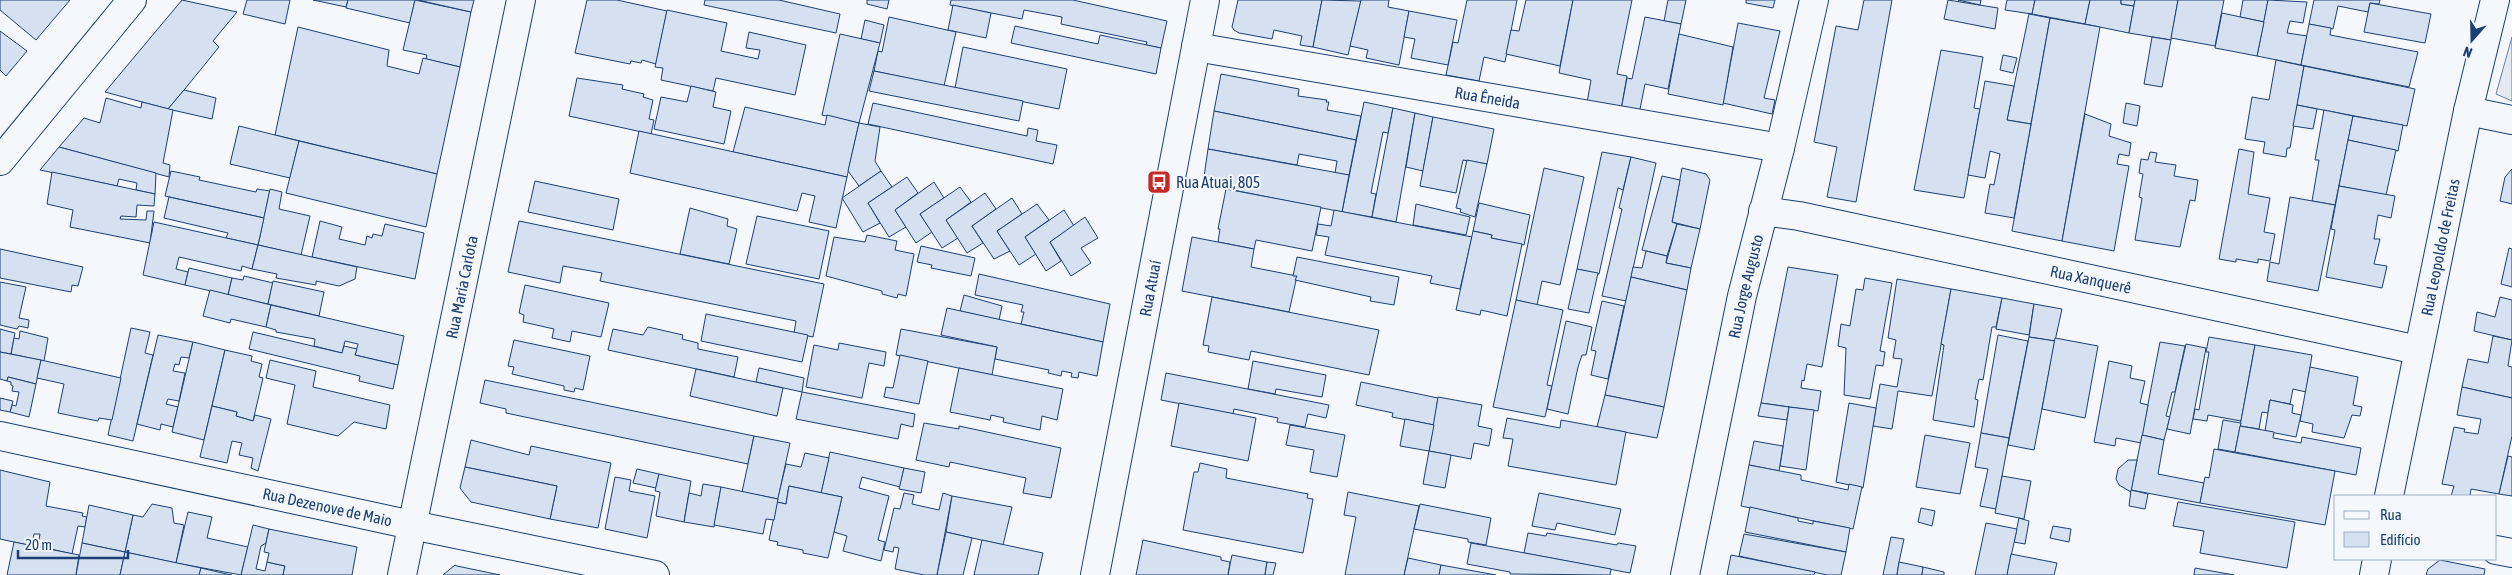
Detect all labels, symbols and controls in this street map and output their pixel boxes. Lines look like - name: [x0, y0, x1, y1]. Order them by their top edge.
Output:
- north arrow: [2447, 15, 2497, 65]
- text: N: [2461, 43, 2474, 61]
- street label: Rua Êneida: [1454, 83, 1522, 112]
- bus stop icon: Rua Atuai, 805: [1146, 169, 1172, 195]
- place label: Rua Atuai, 805: [1176, 173, 1260, 191]
- street label: Rua Leopoldo de Freitas: [2417, 177, 2463, 317]
- street label: Rua Jorge Augusto: [1725, 232, 1766, 340]
- street label: Rua Maria Carlota: [442, 234, 481, 340]
- street label: Rua Atuaí: [1136, 258, 1164, 318]
- street label: Rua Xanquerê: [2049, 262, 2133, 297]
- street label: Rua Dezenove de Maio: [261, 484, 394, 529]
- legend: [2334, 495, 2497, 560]
- text: Rua: [2380, 506, 2402, 523]
- scale bar: [18, 528, 128, 560]
- text: Edifício: [2380, 531, 2421, 548]
- text: 20 m: [25, 536, 52, 553]

